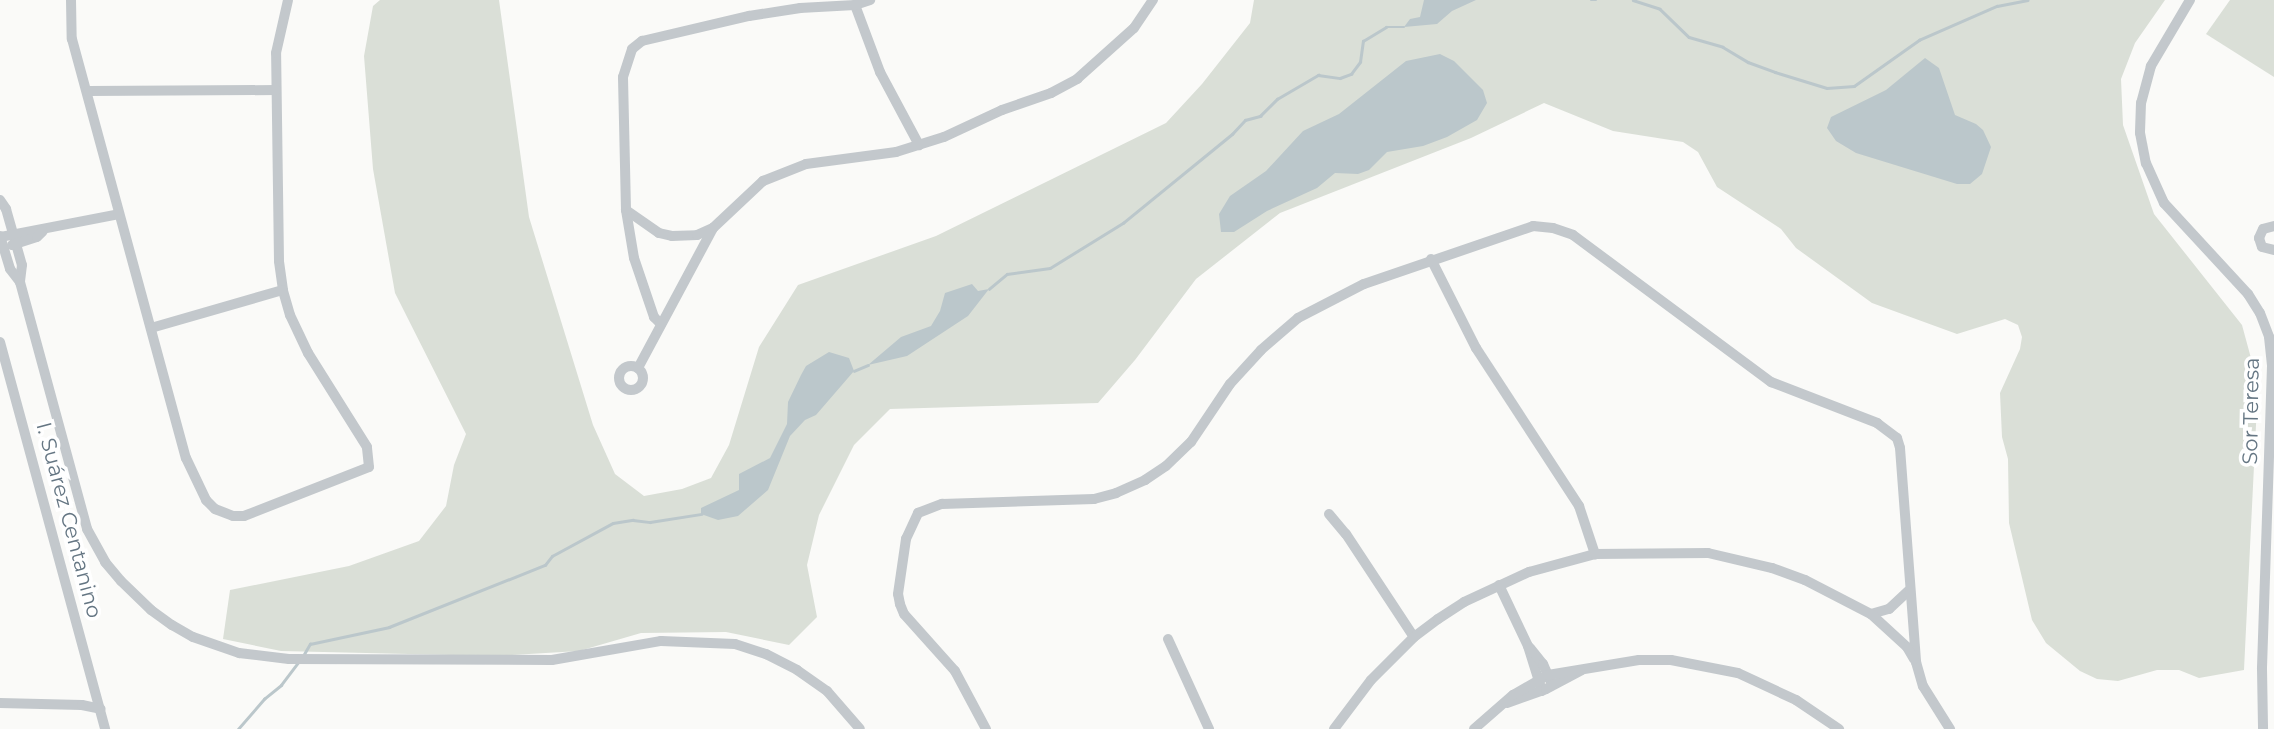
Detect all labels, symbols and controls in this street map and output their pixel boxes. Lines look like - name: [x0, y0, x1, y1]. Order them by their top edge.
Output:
- street label: Sor Teresa: [2237, 357, 2265, 465]
- street label: I. Suárez Centanino: [31, 419, 107, 621]

